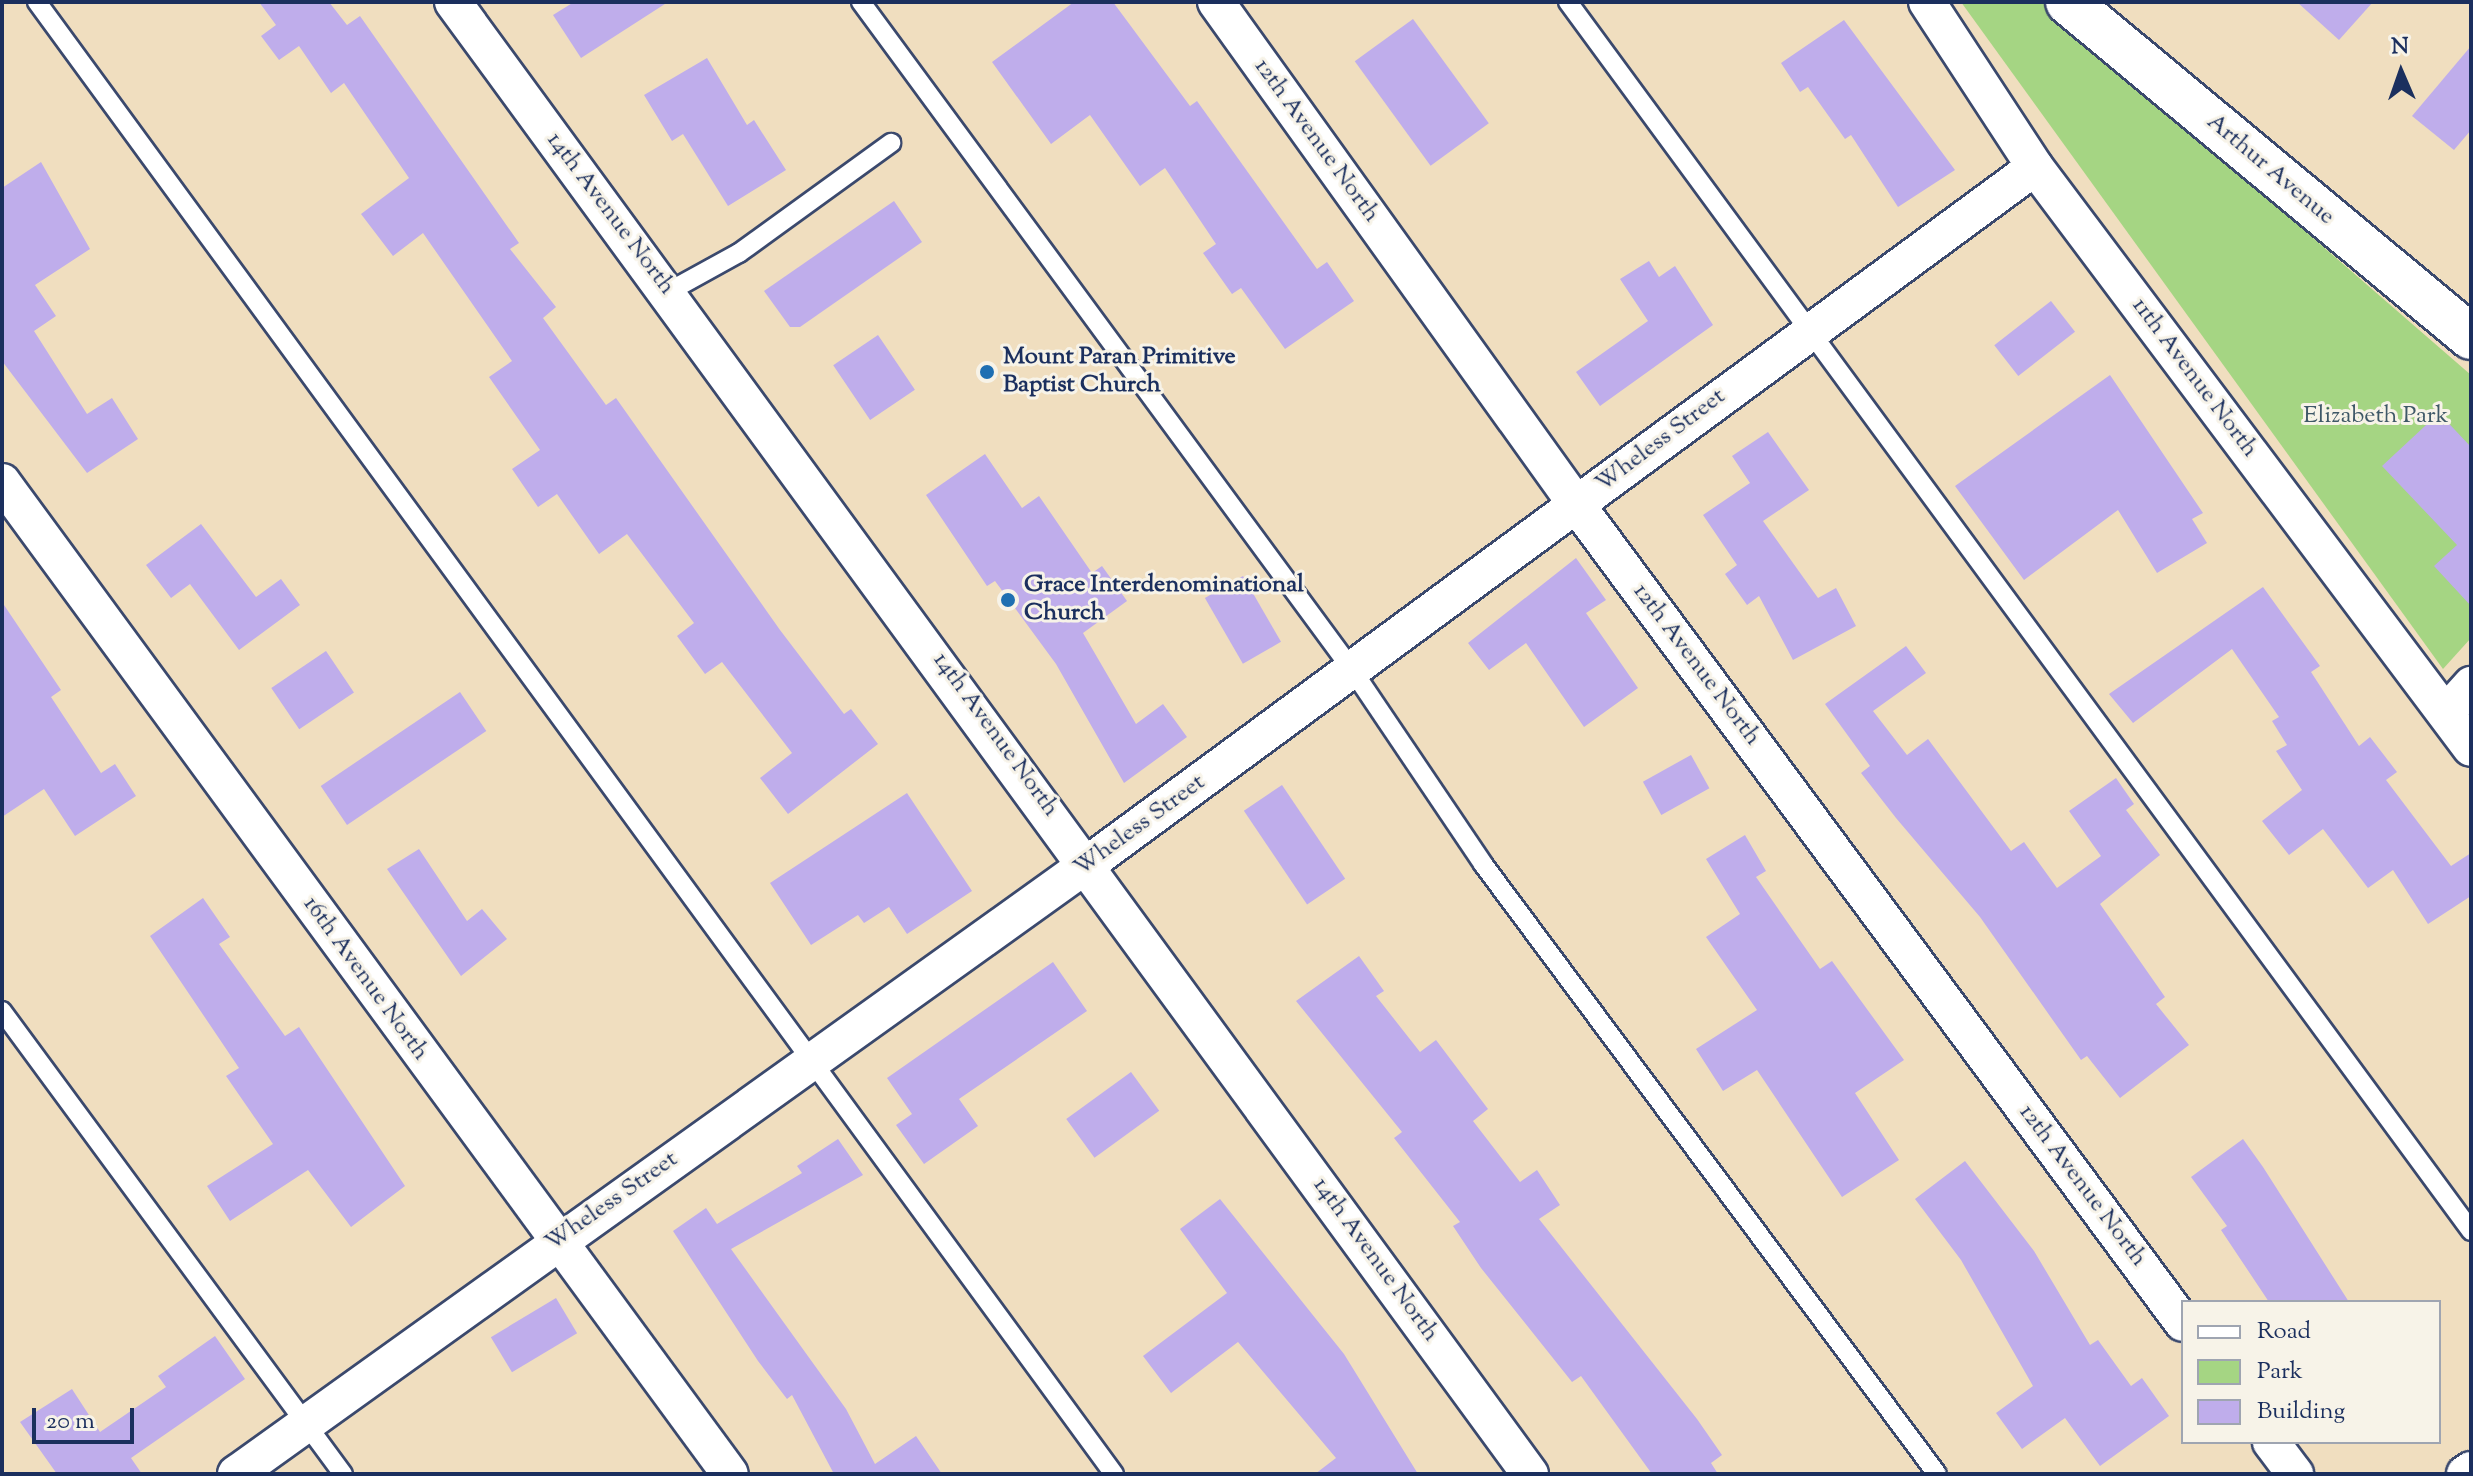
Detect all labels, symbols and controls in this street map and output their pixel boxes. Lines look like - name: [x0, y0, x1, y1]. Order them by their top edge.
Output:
- north arrow: [2361, 32, 2441, 112]
- text: N: [2391, 32, 2409, 64]
- street label: 12th Avenue North: [1247, 54, 1385, 228]
- street label: Arthur Avenue: [2200, 108, 2340, 232]
- street label: 14th Avenue North: [540, 127, 680, 301]
- street label: 11th Avenue North: [2125, 293, 2263, 463]
- place label: Mount Paran Primitive Baptist Church: [1003, 344, 1236, 400]
- marker: Mount Paran Primitive Baptist Church: [978, 363, 996, 381]
- street label: Wheless Street: [1590, 383, 1732, 499]
- park label: Elizabeth Park: [2303, 403, 2449, 431]
- place label: Grace Interdenominational Church: [1024, 572, 1304, 628]
- street label: 12th Avenue North: [1626, 578, 1766, 752]
- marker: Grace Interdenominational Church: [999, 591, 1017, 609]
- street label: 14th Avenue North: [926, 647, 1064, 823]
- street label: Wheless Street: [1069, 769, 1211, 883]
- street label: 16th Avenue North: [296, 891, 434, 1067]
- street label: 12th Avenue North: [2012, 1099, 2152, 1273]
- street label: Wheless Street: [540, 1146, 684, 1258]
- street label: 14th Avenue North: [1306, 1172, 1444, 1348]
- legend: [2181, 1300, 2441, 1444]
- text: Road: [2257, 1315, 2311, 1349]
- text: Park: [2257, 1355, 2303, 1389]
- scale bar: [36, 1392, 138, 1442]
- text: Building: [2257, 1395, 2345, 1429]
- text: 20 m: [46, 1405, 95, 1439]

